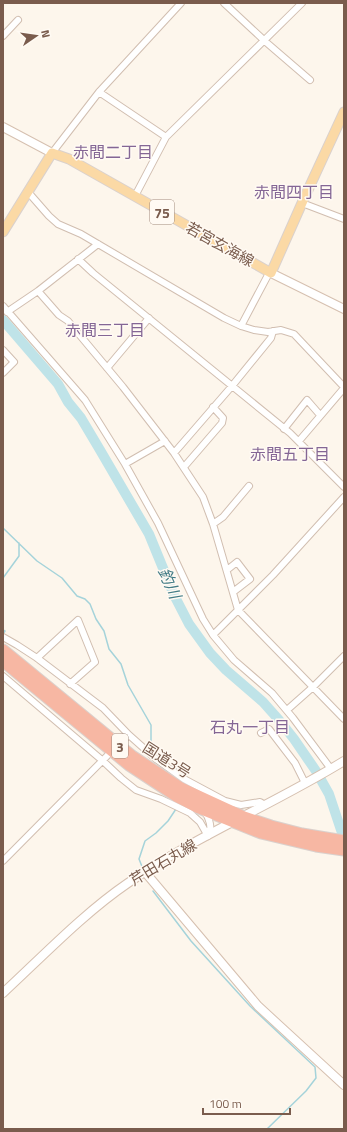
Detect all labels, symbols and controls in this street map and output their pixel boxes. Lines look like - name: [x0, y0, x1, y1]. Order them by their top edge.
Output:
- north arrow: [16, 16, 56, 56]
- text: N: [37, 28, 54, 39]
- district label: 赤間二丁目: [73, 140, 153, 164]
- district label: 赤間四丁目: [254, 180, 334, 204]
- road number: 75: [150, 200, 174, 224]
- street label: 若宮玄海線: [182, 216, 258, 272]
- district label: 赤間三丁目: [65, 318, 145, 342]
- district label: 赤間五丁目: [250, 442, 330, 466]
- water label: 釣川: [153, 563, 188, 604]
- district label: 石丸一丁目: [210, 715, 290, 739]
- road number: 3: [112, 734, 128, 758]
- street label: 国道3号: [138, 736, 196, 784]
- street label: 芹田石丸線: [125, 833, 201, 891]
- scale bar: [203, 1090, 290, 1116]
- text: 100 m: [209, 1094, 242, 1113]

